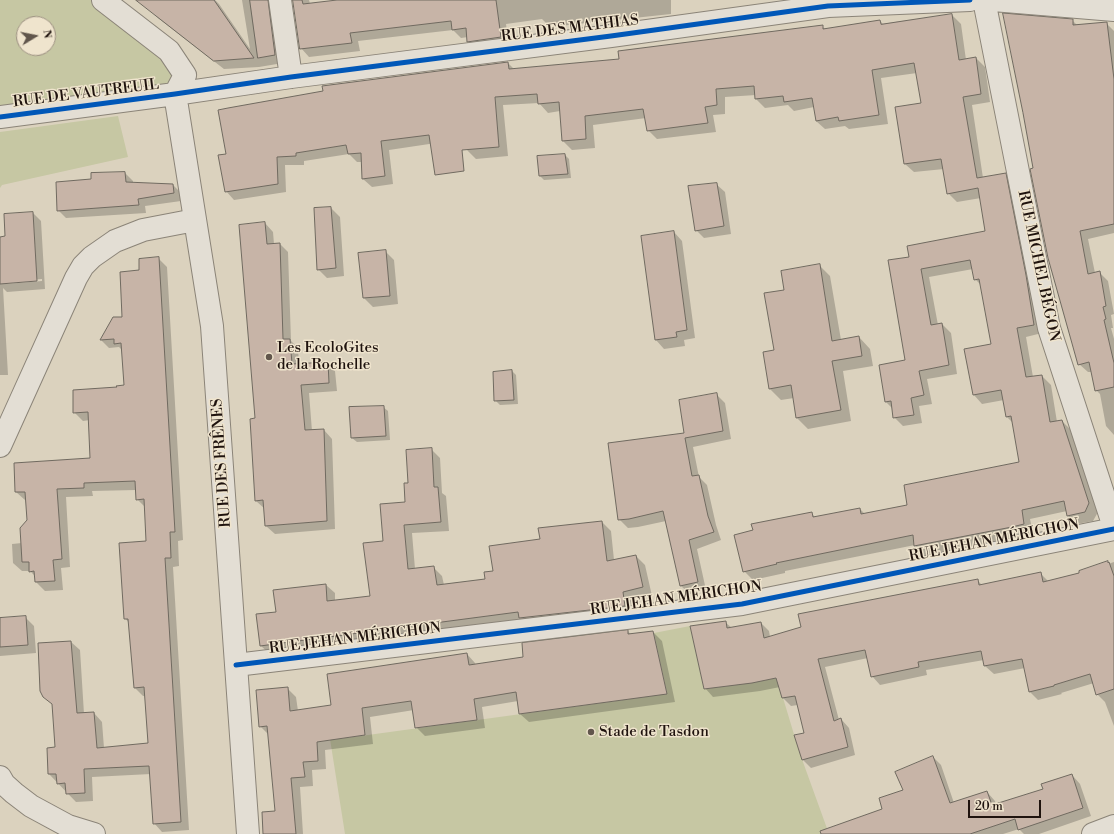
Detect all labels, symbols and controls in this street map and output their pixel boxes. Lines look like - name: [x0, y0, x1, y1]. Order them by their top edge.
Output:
- street label: RUE DES MATHIAS: [500, 12, 640, 46]
- north arrow: [16, 16, 56, 56]
- text: N: [39, 29, 54, 40]
- street label: RUE DE VAUTREUIL: [12, 76, 160, 112]
- street label: RUE MICHEL BÉGON: [1013, 189, 1063, 343]
- place label: Les EcoloGites de la Rochelle: [277, 339, 379, 374]
- marker: Les EcoloGites de la Rochelle: [264, 352, 274, 362]
- street label: RUE DES FRÊNES: [209, 398, 235, 528]
- street label: RUE JEHAN MÉRICHON: [907, 516, 1081, 566]
- street label: RUE JEHAN MÉRICHON: [589, 578, 763, 620]
- street label: RUE JEHAN MÉRICHON: [268, 620, 442, 658]
- place label: Stade de Tasdon: [599, 723, 709, 741]
- marker: Stade de Tasdon: [586, 727, 596, 737]
- scale bar: [970, 792, 1043, 818]
- text: 20 m: [975, 799, 1003, 814]

